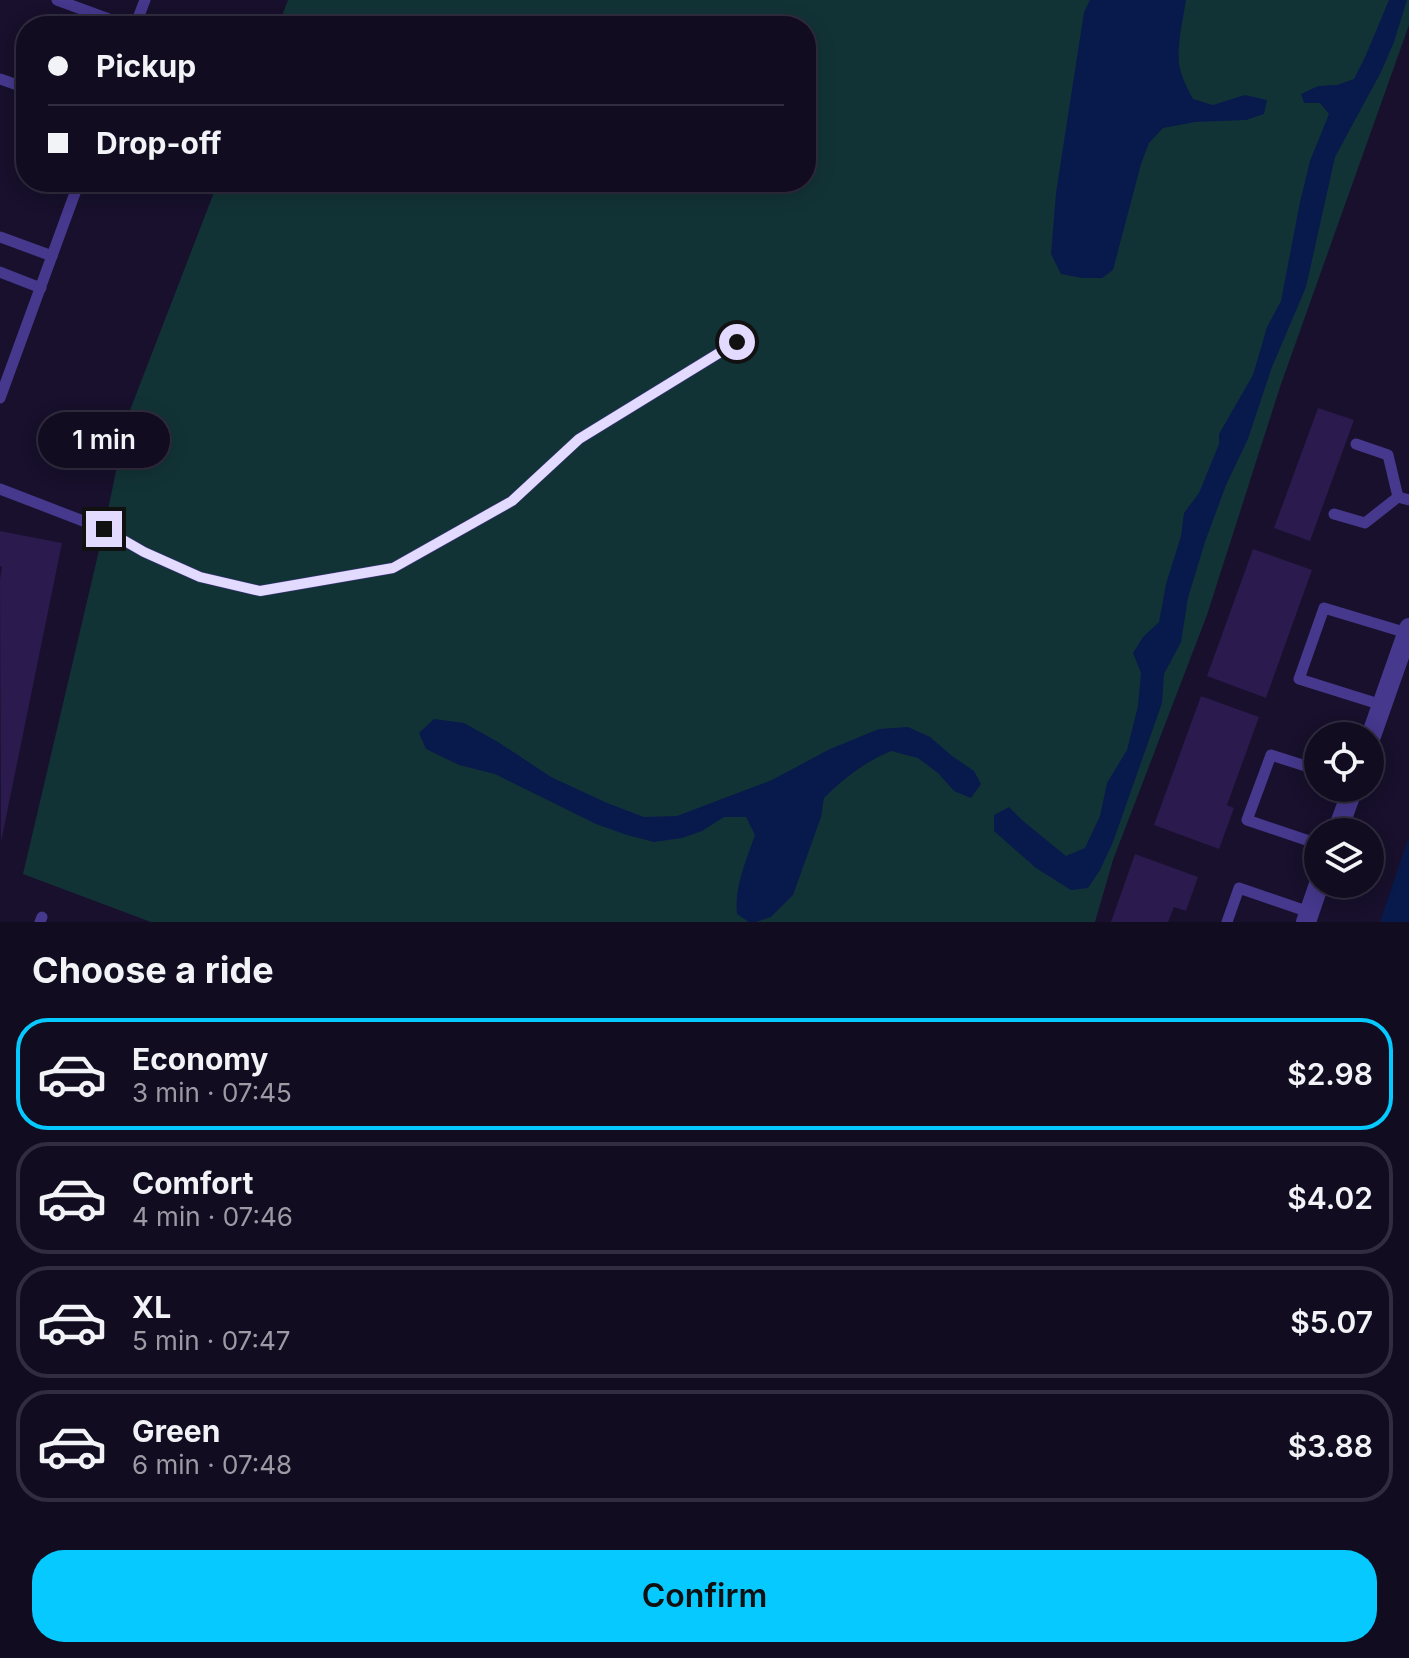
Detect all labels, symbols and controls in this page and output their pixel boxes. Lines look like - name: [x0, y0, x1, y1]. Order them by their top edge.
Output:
- text: Pickup: [96, 48, 196, 84]
- text: Drop-off: [96, 125, 222, 161]
- route start: [719, 324, 755, 360]
- callout: 1 min: [38, 413, 170, 469]
- text: 1 min: [72, 424, 136, 455]
- route end: [86, 511, 122, 547]
- map controls: [1304, 722, 1384, 898]
- button: locate: [1304, 722, 1384, 802]
- button: layers: [1304, 818, 1384, 898]
- text: Choose a ride: [32, 948, 274, 992]
- icon: car: [36, 1038, 108, 1110]
- text: Economy: [132, 1041, 268, 1077]
- text: $2.98: [1287, 1056, 1373, 1092]
- text: 3 min · 07:45: [132, 1077, 292, 1108]
- icon: car: [36, 1162, 108, 1234]
- text: Comfort: [132, 1165, 253, 1201]
- text: $4.02: [1287, 1180, 1373, 1216]
- text: 4 min · 07:46: [132, 1201, 293, 1232]
- icon: car: [36, 1286, 108, 1358]
- text: XL: [132, 1289, 171, 1325]
- text: $5.07: [1290, 1304, 1373, 1340]
- text: 5 min · 07:47: [132, 1325, 290, 1356]
- icon: car: [36, 1410, 108, 1482]
- text: Green: [132, 1413, 220, 1449]
- text: $3.88: [1288, 1428, 1373, 1464]
- text: 6 min · 07:48: [132, 1449, 292, 1480]
- button: Confirm: [32, 1550, 1377, 1642]

